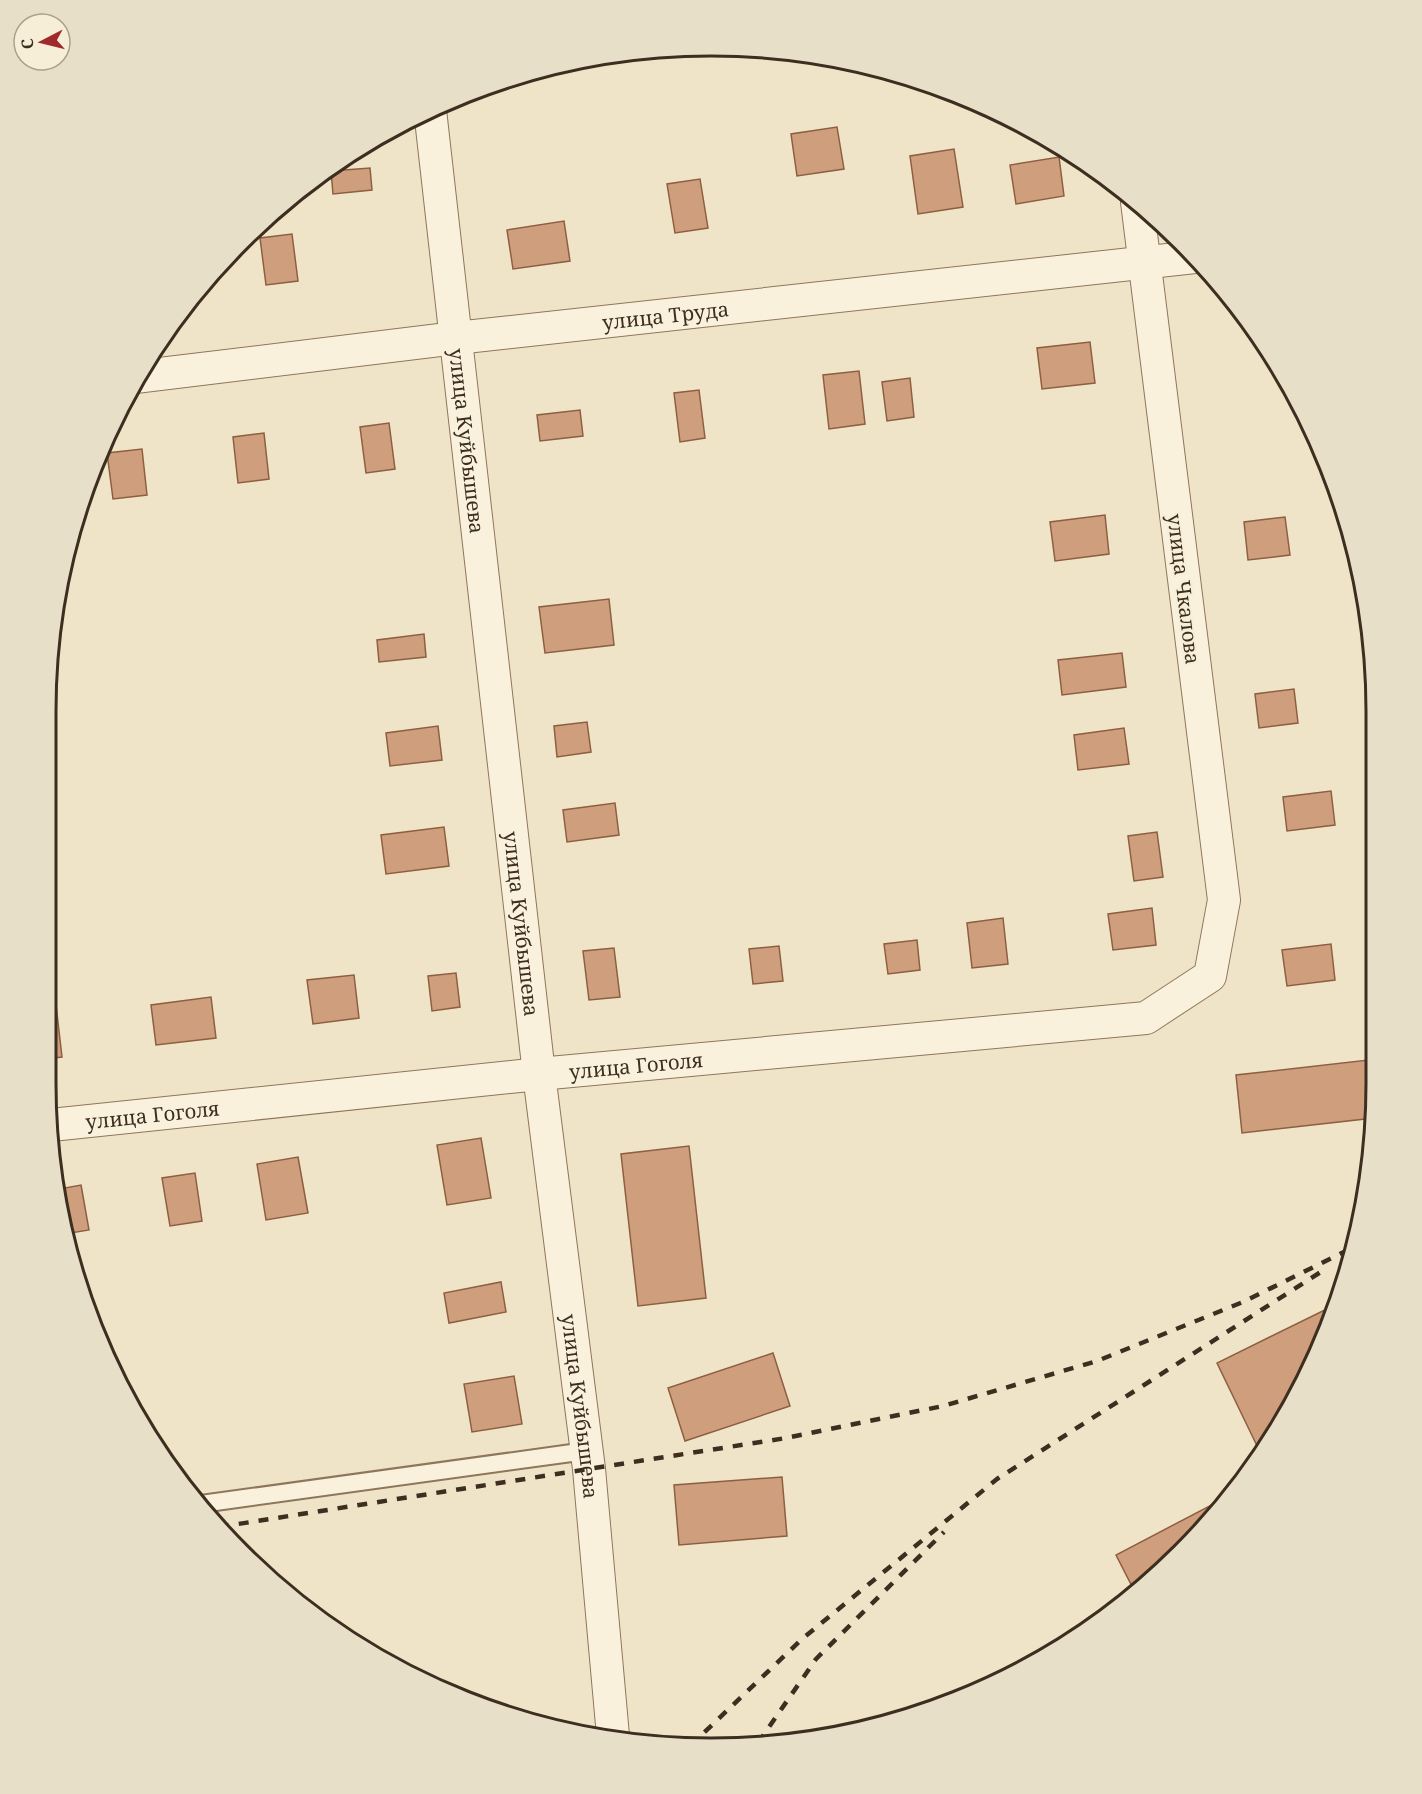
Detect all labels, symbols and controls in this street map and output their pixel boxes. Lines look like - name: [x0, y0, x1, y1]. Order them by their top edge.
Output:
- north arrow: [12, 12, 72, 72]
- text: С: [16, 37, 39, 50]
- street label: улица Труда: [601, 295, 730, 335]
- street label: улица Куйбышева: [444, 347, 491, 535]
- street label: улица Чкалова: [1161, 512, 1207, 666]
- street label: улица Куйбышева: [498, 830, 546, 1018]
- street label: улица Гоголя: [568, 1045, 704, 1085]
- street label: улица Гоголя: [84, 1094, 221, 1135]
- street label: улица Куйбышева: [556, 1312, 605, 1500]

